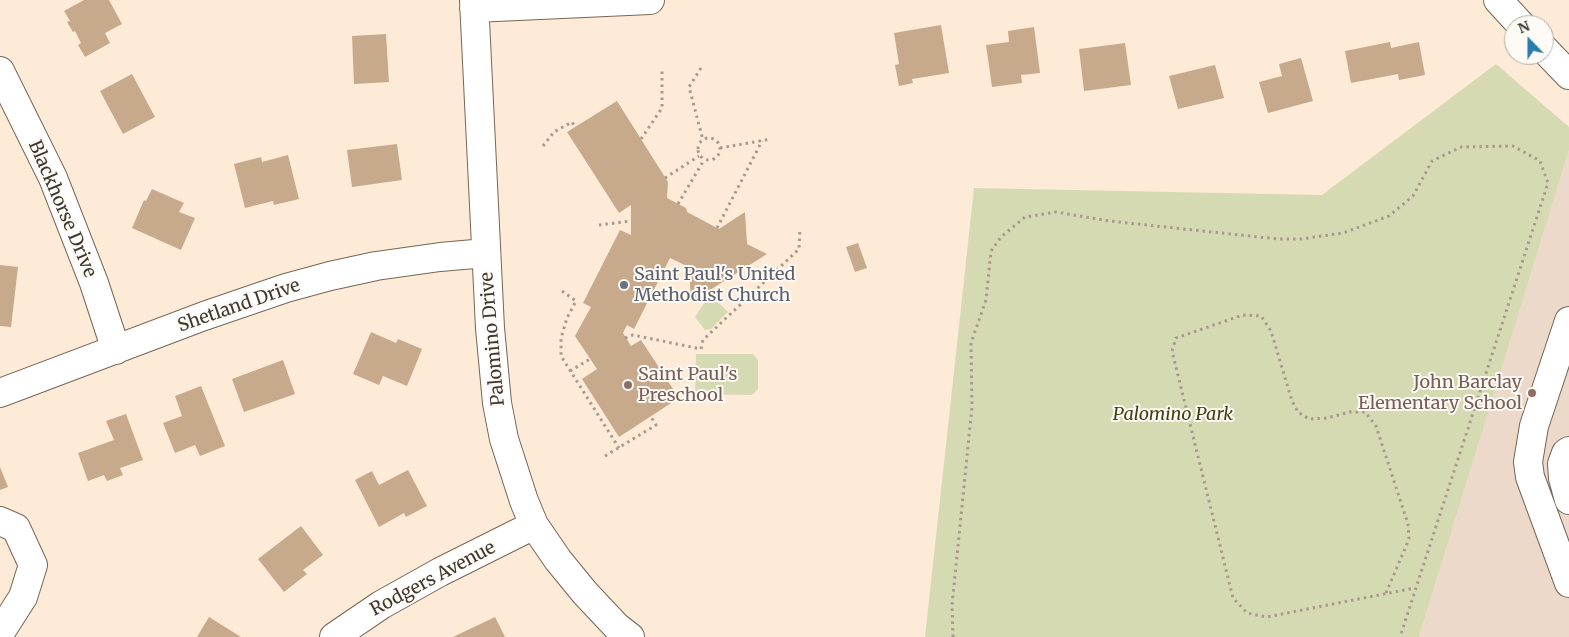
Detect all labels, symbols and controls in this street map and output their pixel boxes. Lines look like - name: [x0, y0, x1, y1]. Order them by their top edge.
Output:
- north arrow: [1504, 15, 1554, 65]
- text: N: [1515, 17, 1532, 37]
- street label: Blackhorse Drive: [23, 137, 101, 281]
- place label: Saint Paul's United Methodist Church: [634, 264, 795, 306]
- street label: Palomino Drive: [476, 271, 510, 407]
- street label: Shetland Drive: [175, 275, 303, 337]
- marker: Saint Paul's United Methodist Church: [618, 279, 630, 291]
- place label: Saint Paul's Preschool: [638, 364, 737, 406]
- place label: John Barclay Elementary School: [1358, 372, 1522, 414]
- marker: Saint Paul's Preschool: [622, 379, 634, 391]
- marker: John Barclay Elementary School: [1526, 387, 1538, 399]
- park label: Palomino Park: [1113, 404, 1233, 426]
- street label: Rodgers Avenue: [367, 537, 499, 621]

